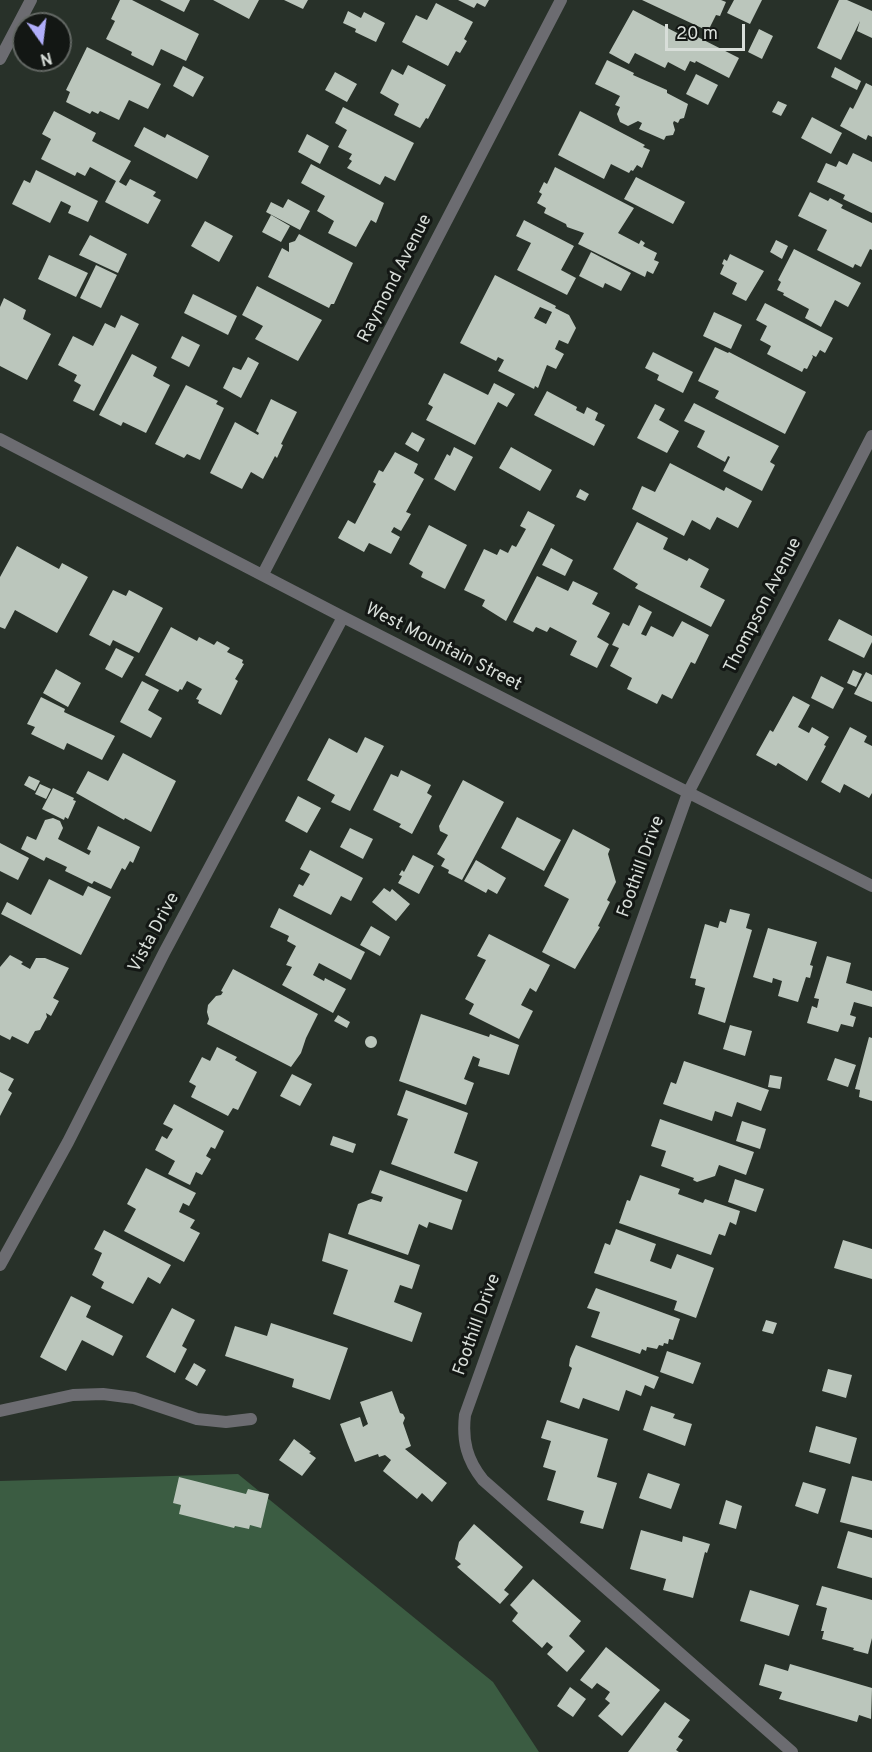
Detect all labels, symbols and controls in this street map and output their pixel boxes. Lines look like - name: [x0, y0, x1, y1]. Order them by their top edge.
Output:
- north arrow: [12, 12, 72, 72]
- scale bar: [668, 12, 748, 50]
- text: 20 m: [676, 23, 718, 46]
- text: N: [38, 46, 54, 69]
- street label: Raymond Avenue: [354, 211, 438, 347]
- street label: Thompson Avenue: [721, 535, 807, 677]
- street label: West Mountain Street: [361, 599, 525, 697]
- street label: Foothill Drive: [614, 813, 670, 921]
- street label: Vista Drive: [125, 889, 185, 977]
- street label: Foothill Drive: [450, 1271, 506, 1379]

